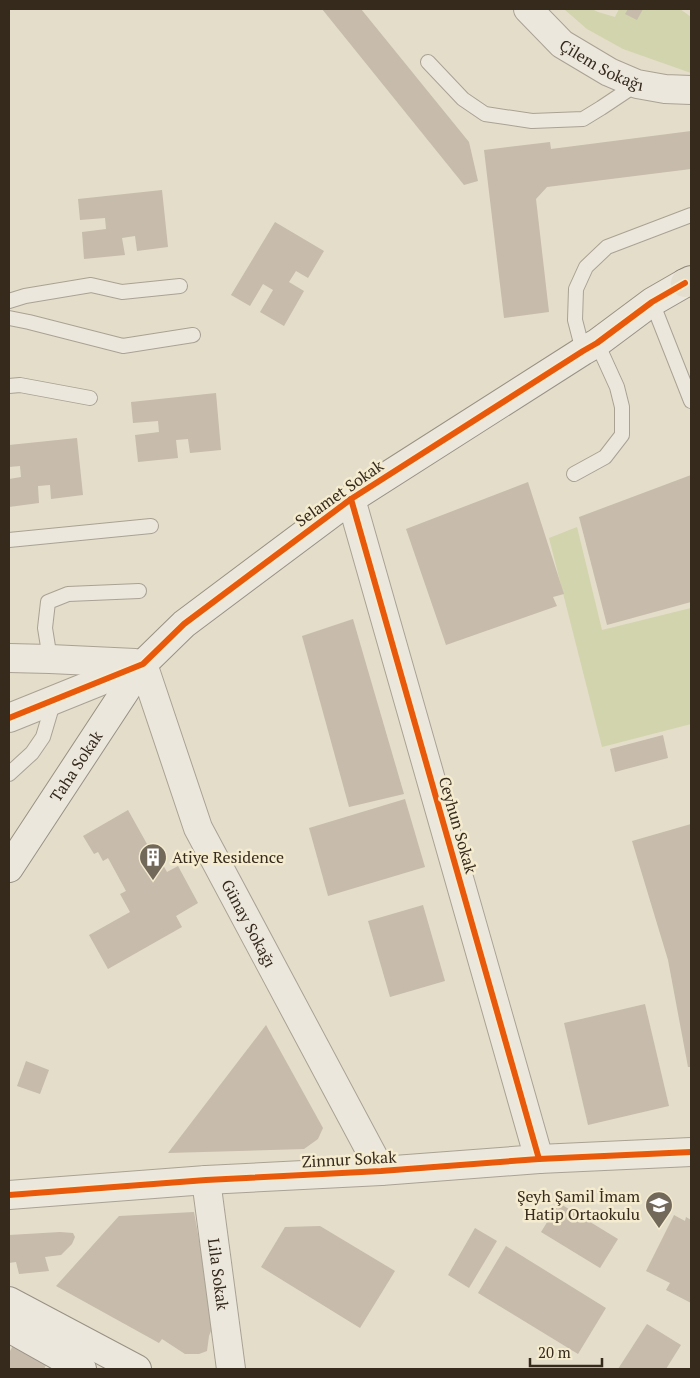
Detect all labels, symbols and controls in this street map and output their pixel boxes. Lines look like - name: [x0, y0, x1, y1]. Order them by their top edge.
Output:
- street label: Çilem Sokağı: [555, 34, 645, 96]
- street label: Selamet Sokak: [290, 454, 388, 532]
- street label: Taha Sokak: [45, 726, 108, 806]
- street label: Ceyhun Sokak: [434, 774, 483, 877]
- building icon: Atiye Residence: [138, 842, 168, 881]
- place label: Atiye Residence: [172, 846, 284, 868]
- street label: Günay Sokağı: [216, 875, 281, 971]
- street label: Zinnur Sokak: [301, 1145, 398, 1172]
- place label: Şeyh Şamil İmam Hatip Ortaokulu: [517, 1185, 640, 1225]
- school or university icon: Şeyh Şamil İmam Hatip Ortaokulu: [644, 1190, 674, 1229]
- street label: Lila Sokak: [203, 1237, 234, 1312]
- scale bar: [530, 1336, 602, 1368]
- text: 20 m: [538, 1342, 571, 1362]

